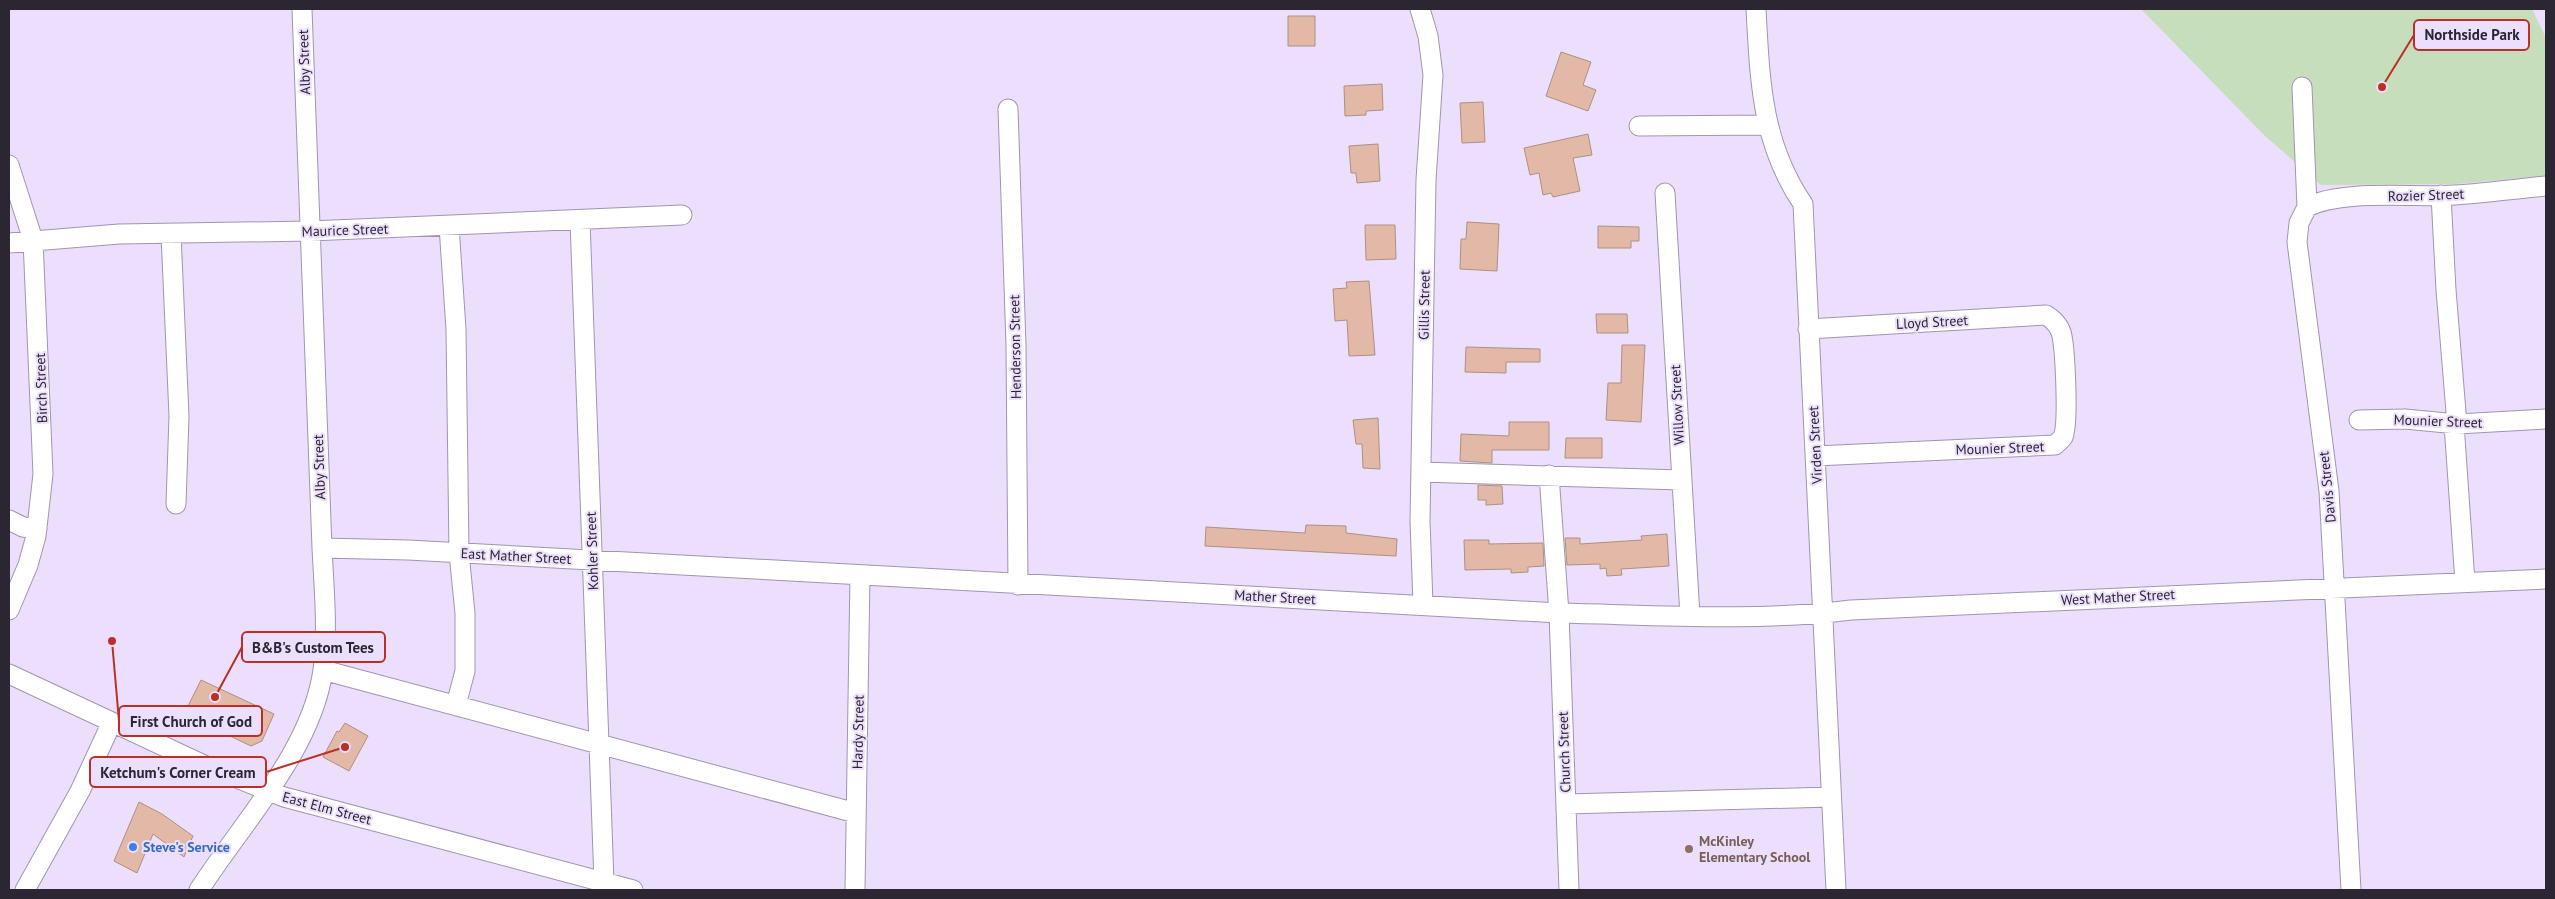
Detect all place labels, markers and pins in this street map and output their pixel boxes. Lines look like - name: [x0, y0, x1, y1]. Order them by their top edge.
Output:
- callout: Northside Park: [2414, 20, 2529, 50]
- callout: B&B's Custom Tees: [242, 632, 385, 662]
- callout: First Church of God: [119, 706, 262, 736]
- callout: Ketchum's Corner Cream: [90, 757, 266, 787]
- place label: McKinley Elementary School: [1699, 832, 1811, 866]
- place label: Steve's Service: [143, 838, 230, 856]
- marker: Steve's Service: [127, 841, 139, 853]
- marker: McKinley Elementary School: [1683, 843, 1695, 855]

